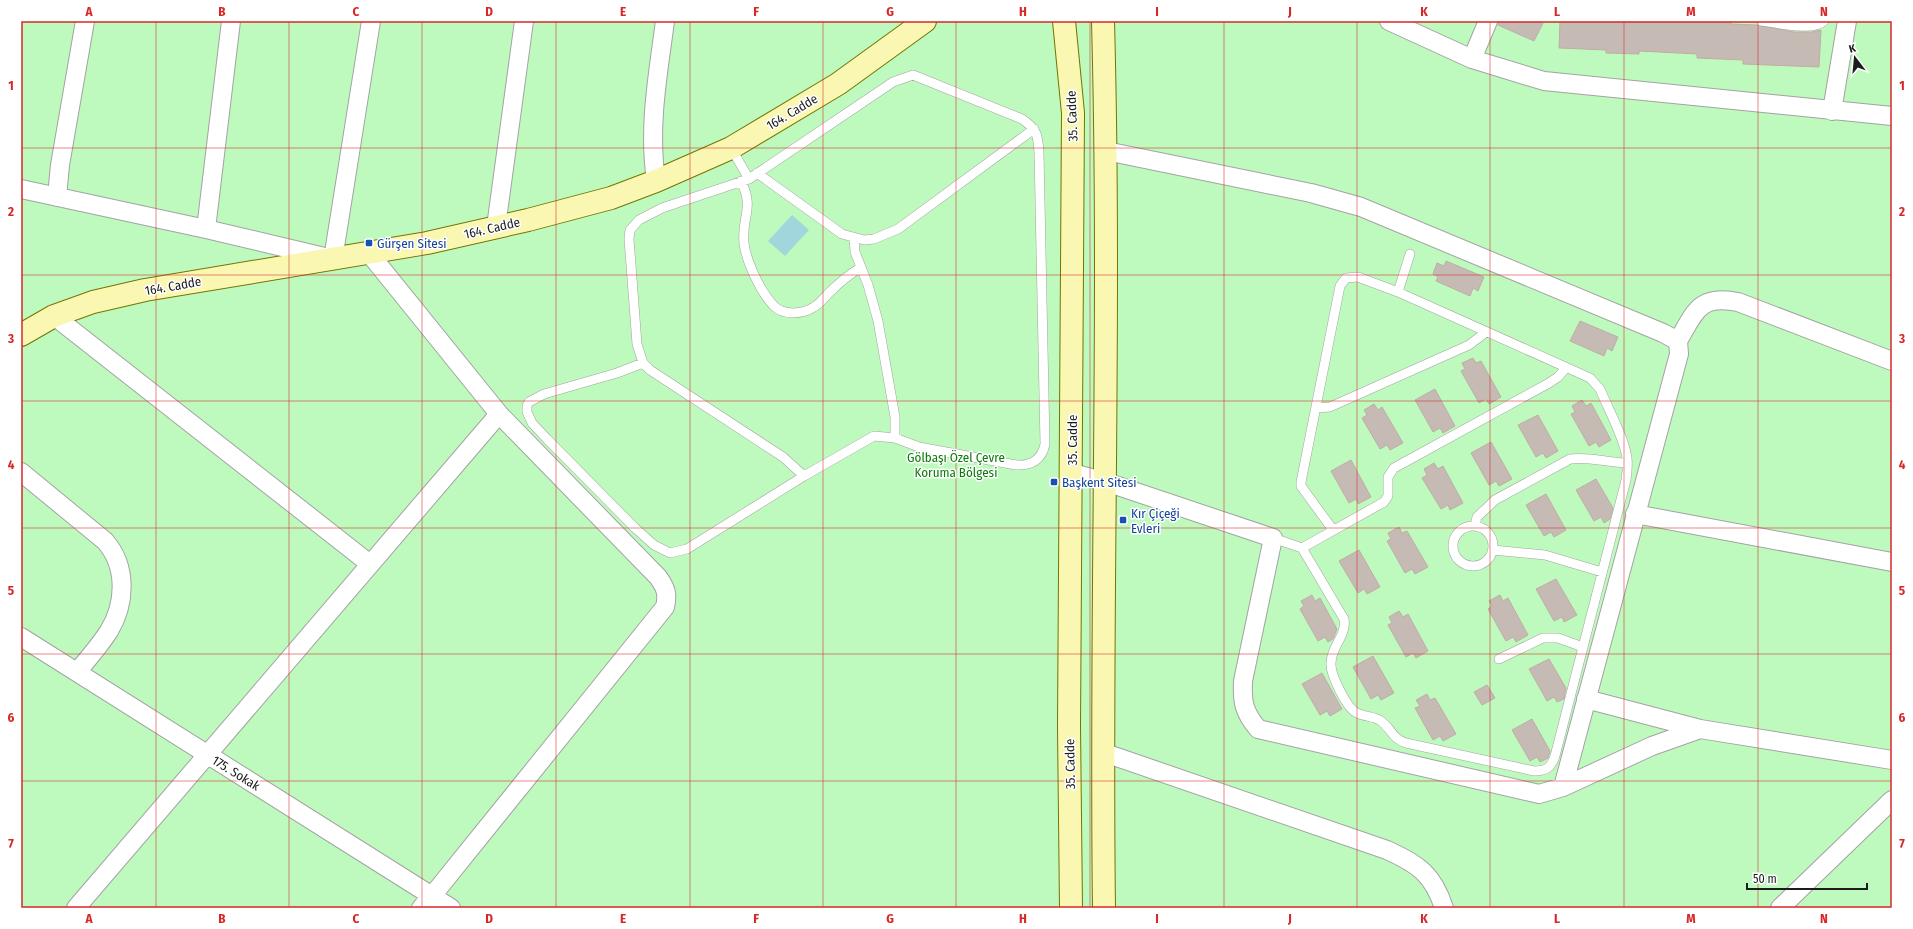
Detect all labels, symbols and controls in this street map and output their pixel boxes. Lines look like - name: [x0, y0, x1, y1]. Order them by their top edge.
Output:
- text: A: [84, 4, 93, 19]
- text: B: [218, 4, 226, 19]
- text: C: [353, 4, 360, 19]
- text: D: [485, 4, 493, 19]
- text: E: [620, 4, 626, 19]
- text: F: [753, 4, 759, 19]
- text: G: [886, 4, 894, 19]
- text: H: [1019, 4, 1027, 19]
- text: I: [1155, 4, 1159, 19]
- text: J: [1287, 4, 1292, 19]
- text: K: [1420, 4, 1428, 19]
- text: L: [1554, 4, 1560, 19]
- text: M: [1686, 4, 1696, 19]
- text: N: [1820, 4, 1828, 19]
- north arrow: [1835, 38, 1875, 78]
- text: K: [1848, 42, 1858, 56]
- text: 1: [8, 78, 14, 93]
- text: 1: [1899, 78, 1905, 93]
- street label: 35. Cadde: [1064, 90, 1080, 142]
- street label: 164. Cadde: [764, 91, 820, 133]
- text: 2: [7, 204, 14, 219]
- text: 2: [1898, 204, 1905, 219]
- street label: 164. Cadde: [463, 214, 521, 242]
- place label: Gürşen Sitesi: [377, 236, 447, 251]
- marker: Gürşen Sitesi: [364, 238, 374, 248]
- street label: 164. Cadde: [144, 274, 202, 298]
- text: 3: [7, 331, 14, 346]
- text: 3: [1898, 331, 1905, 346]
- street label: 35. Cadde: [1065, 415, 1080, 465]
- park label: Gölbaşı Özel Çevre Koruma Bölgesi: [907, 449, 1005, 480]
- text: 4: [8, 457, 15, 472]
- text: 4: [1899, 457, 1906, 472]
- place label: Başkent Sitesi: [1062, 475, 1137, 490]
- marker: Başkent Sitesi: [1049, 477, 1059, 487]
- place label: Kır Çiçeği Evleri: [1131, 506, 1180, 536]
- marker: Kır Çiçeği Evleri: [1118, 515, 1128, 525]
- text: 5: [8, 583, 14, 598]
- text: 5: [1899, 583, 1905, 598]
- text: 6: [8, 710, 15, 725]
- text: 6: [1899, 710, 1906, 725]
- street label: 35. Cadde: [1062, 738, 1078, 790]
- street label: 175. Sokak: [209, 752, 263, 794]
- text: 7: [8, 836, 14, 851]
- text: 7: [1899, 836, 1905, 851]
- scale bar: [1747, 865, 1867, 891]
- text: 50 m: [1753, 872, 1777, 886]
- text: A: [84, 911, 93, 926]
- text: B: [218, 911, 226, 926]
- text: C: [353, 911, 360, 926]
- text: D: [485, 911, 493, 926]
- text: E: [620, 911, 626, 926]
- text: F: [753, 911, 759, 926]
- text: G: [886, 911, 894, 926]
- text: H: [1019, 911, 1027, 926]
- text: I: [1155, 911, 1159, 926]
- text: J: [1287, 911, 1292, 926]
- text: K: [1420, 911, 1428, 926]
- text: L: [1554, 911, 1560, 926]
- text: M: [1686, 911, 1696, 926]
- text: N: [1820, 911, 1828, 926]

